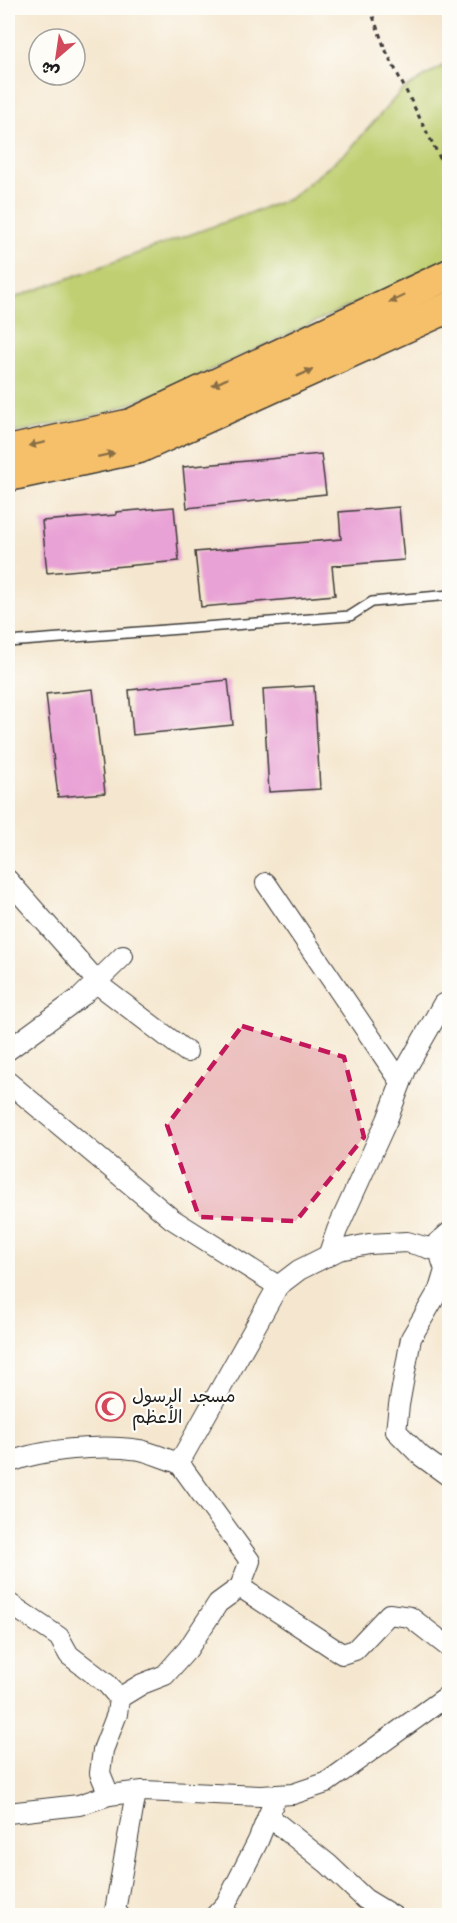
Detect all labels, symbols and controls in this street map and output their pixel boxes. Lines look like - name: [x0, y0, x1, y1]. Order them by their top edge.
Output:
- north arrow: [27, 27, 87, 87]
- text: ش: [37, 54, 64, 84]
- one-way arrow: [388, 294, 405, 303]
- one-way arrow: [296, 368, 313, 377]
- one-way arrow: [212, 378, 229, 387]
- one-way arrow: [28, 440, 46, 450]
- one-way arrow: [97, 450, 116, 459]
- place label: مسجد الرسول الأعظم: [132, 1383, 236, 1433]
- mosque icon: مسجد الرسول الأعظم: [95, 1390, 127, 1422]

